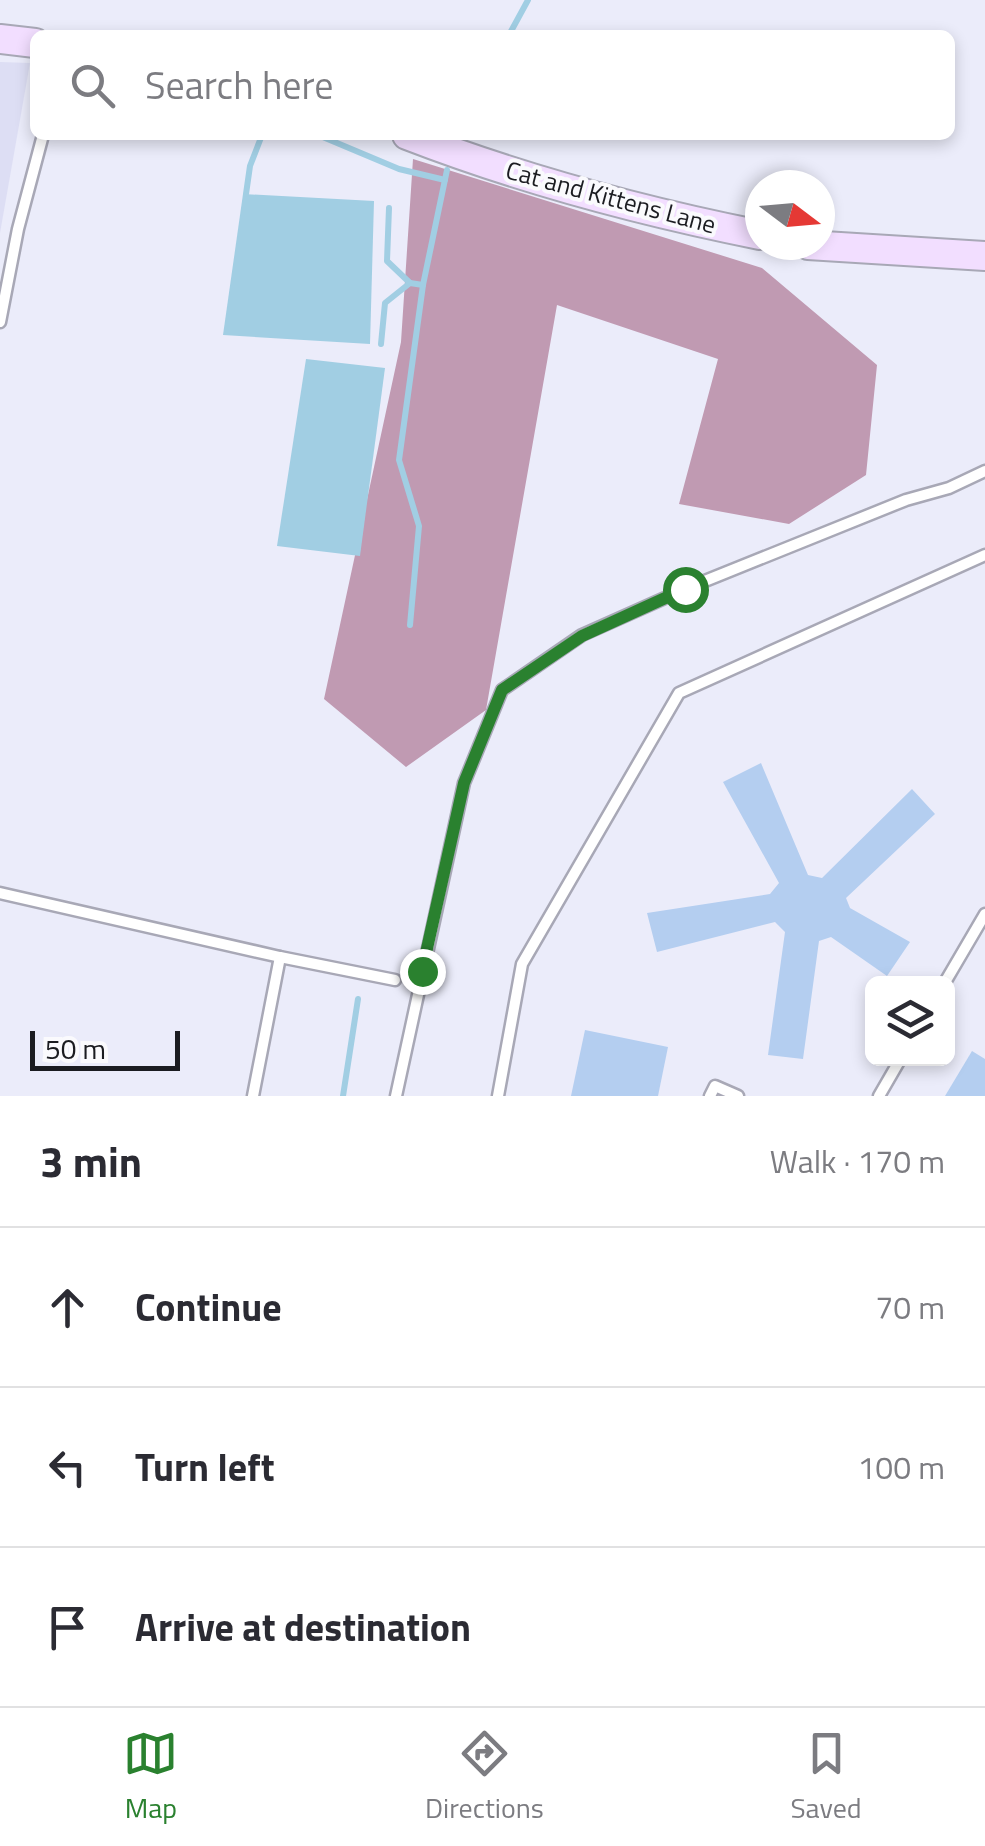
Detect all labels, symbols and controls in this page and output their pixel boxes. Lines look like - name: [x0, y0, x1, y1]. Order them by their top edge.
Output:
- search box: [30, 30, 955, 140]
- text: Search here: [145, 56, 333, 114]
- icon: search: [65, 58, 120, 113]
- street label: Cat and Kittens Lane: [502, 151, 720, 243]
- north arrow: [745, 170, 835, 260]
- route start: [663, 567, 709, 613]
- route end: [400, 949, 446, 995]
- map controls: [865, 976, 955, 1066]
- button: layers: [865, 976, 955, 1066]
- scale bar: [30, 1026, 180, 1070]
- text: 50 m: [45, 1027, 106, 1070]
- text: 3 min: [40, 1129, 142, 1193]
- text: Walk · 170 m: [770, 1137, 945, 1185]
- text: Continue: [135, 1278, 282, 1336]
- icon: ahead: [40, 1280, 95, 1335]
- text: 70 m: [875, 1283, 945, 1331]
- text: Turn left: [135, 1438, 275, 1496]
- icon: left: [40, 1440, 95, 1495]
- text: 100 m: [857, 1443, 945, 1491]
- text: Arrive at destination: [135, 1598, 471, 1656]
- icon: arrive: [40, 1600, 95, 1655]
- tab: Map: [123, 1726, 178, 1829]
- tab: Directions: [425, 1726, 544, 1829]
- tab: Saved: [790, 1726, 862, 1829]

